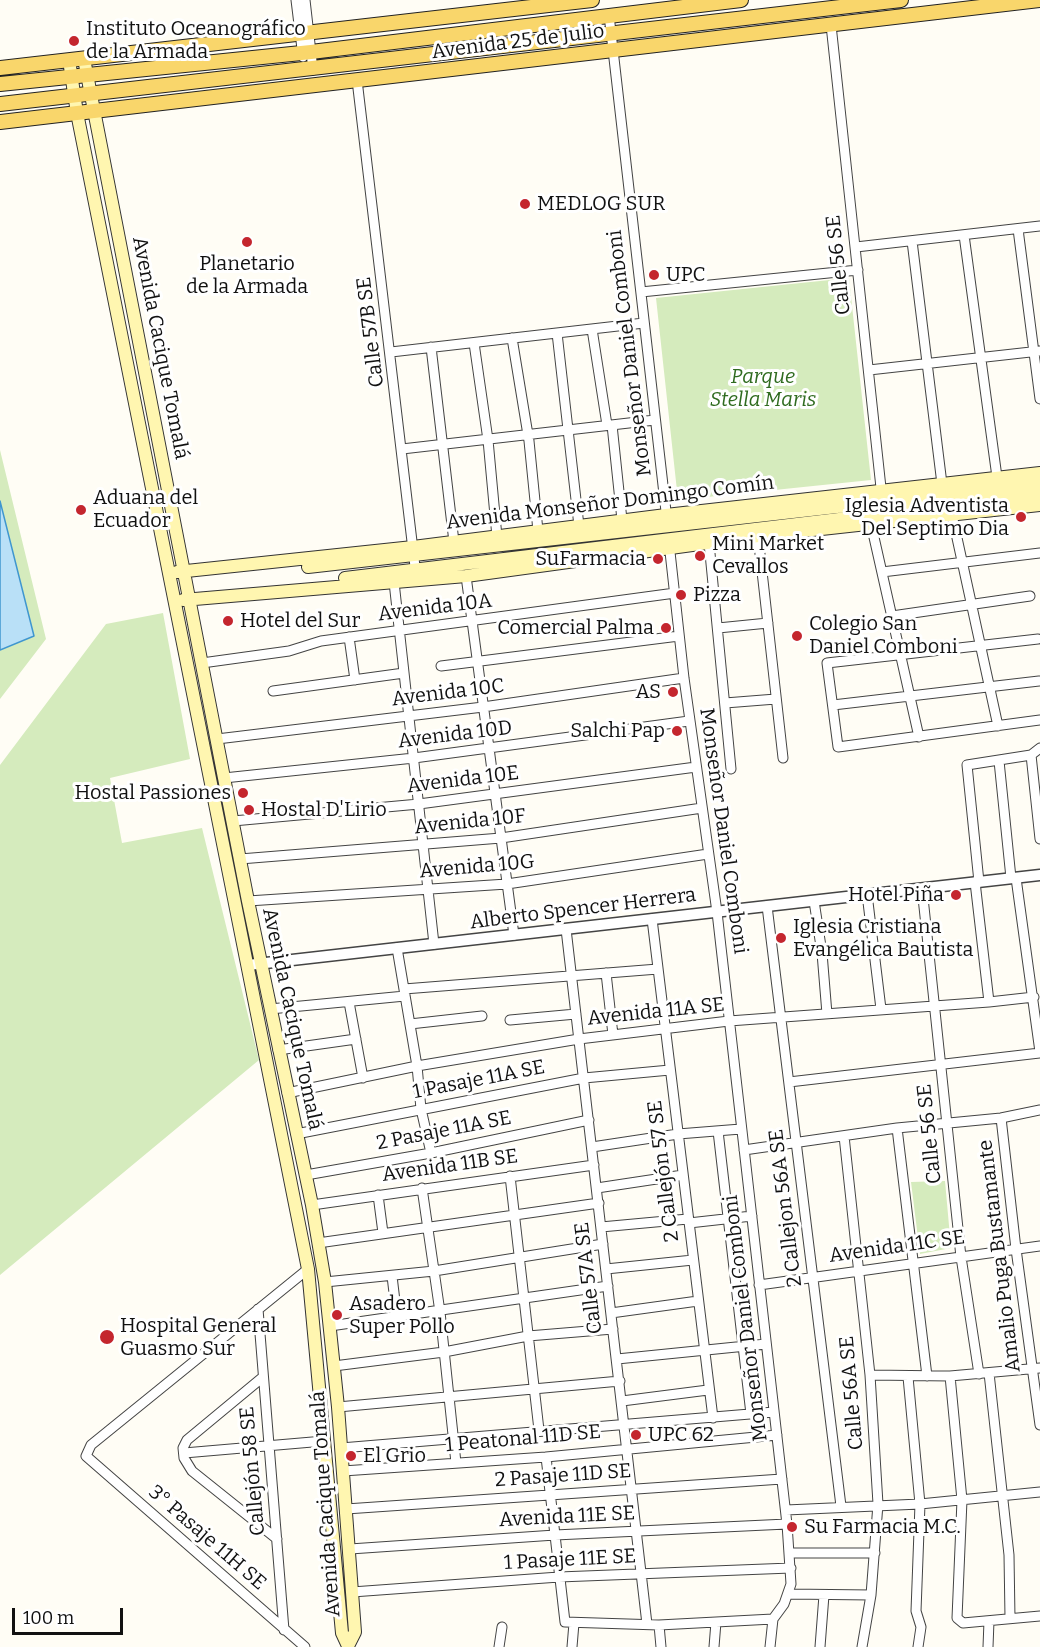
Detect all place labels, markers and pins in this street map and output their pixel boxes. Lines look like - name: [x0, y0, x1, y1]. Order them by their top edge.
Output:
- place label: Instituto Oceanográfico de la Armada: [86, 17, 306, 64]
- marker: Instituto Oceanográfico de la Armada: [67, 34, 81, 48]
- place label: MEDLOG SUR: [537, 192, 666, 216]
- marker: MEDLOG SUR: [518, 197, 532, 211]
- marker: Planetario de la Armada: [240, 235, 254, 249]
- place label: Planetario de la Armada: [186, 252, 308, 299]
- place label: UPC: [666, 263, 705, 287]
- marker: UPC: [647, 268, 661, 282]
- place label: Aduana del Ecuador: [93, 486, 198, 533]
- place label: Iglesia Adventista Del Septimo Dia: [845, 494, 1009, 541]
- marker: Aduana del Ecuador: [74, 503, 88, 517]
- marker: Iglesia Adventista Del Septimo Dia: [1014, 510, 1028, 524]
- place label: Mini Market Cevallos: [712, 532, 824, 579]
- place label: SuFarmacia: [535, 547, 646, 571]
- marker: Mini Market Cevallos: [693, 549, 707, 563]
- marker: SuFarmacia: [651, 552, 665, 566]
- place label: Pizza: [693, 583, 741, 607]
- marker: Pizza: [674, 588, 688, 602]
- place label: Hotel del Sur: [240, 609, 360, 633]
- place label: Colegio San Daniel Comboni: [809, 612, 958, 659]
- marker: Hotel del Sur: [221, 614, 235, 628]
- place label: Comercial Palma: [497, 616, 654, 640]
- marker: Comercial Palma: [659, 621, 673, 635]
- marker: Colegio San Daniel Comboni: [790, 629, 804, 643]
- place label: AS: [635, 680, 661, 704]
- marker: AS: [666, 685, 680, 699]
- place label: Salchi Pap: [570, 719, 665, 743]
- marker: Salchi Pap: [670, 724, 684, 738]
- place label: Hostal Passiones: [75, 781, 231, 805]
- marker: Hostal Passiones: [236, 786, 250, 800]
- place label: Hostal D'Lirio: [261, 798, 387, 822]
- marker: Hostal D'Lirio: [242, 803, 256, 817]
- place label: Hotel Piña: [848, 883, 944, 907]
- marker: Hotel Piña: [949, 888, 963, 902]
- place label: Iglesia Cristiana Evangélica Bautista: [793, 915, 973, 962]
- marker: Iglesia Cristiana Evangélica Bautista: [774, 931, 788, 945]
- place label: Asadero Super Pollo: [349, 1292, 455, 1339]
- marker: Asadero Super Pollo: [330, 1308, 344, 1322]
- place label: Hospital General Guasmo Sur: [120, 1314, 276, 1361]
- marker: Hospital General Guasmo Sur: [98, 1328, 116, 1346]
- place label: UPC 62: [648, 1423, 714, 1447]
- marker: UPC 62: [629, 1428, 643, 1442]
- place label: El Grio: [363, 1444, 426, 1468]
- marker: El Grio: [344, 1449, 358, 1463]
- place label: Su Farmacia M.C.: [804, 1515, 961, 1539]
- marker: Su Farmacia M.C.: [785, 1520, 799, 1534]

